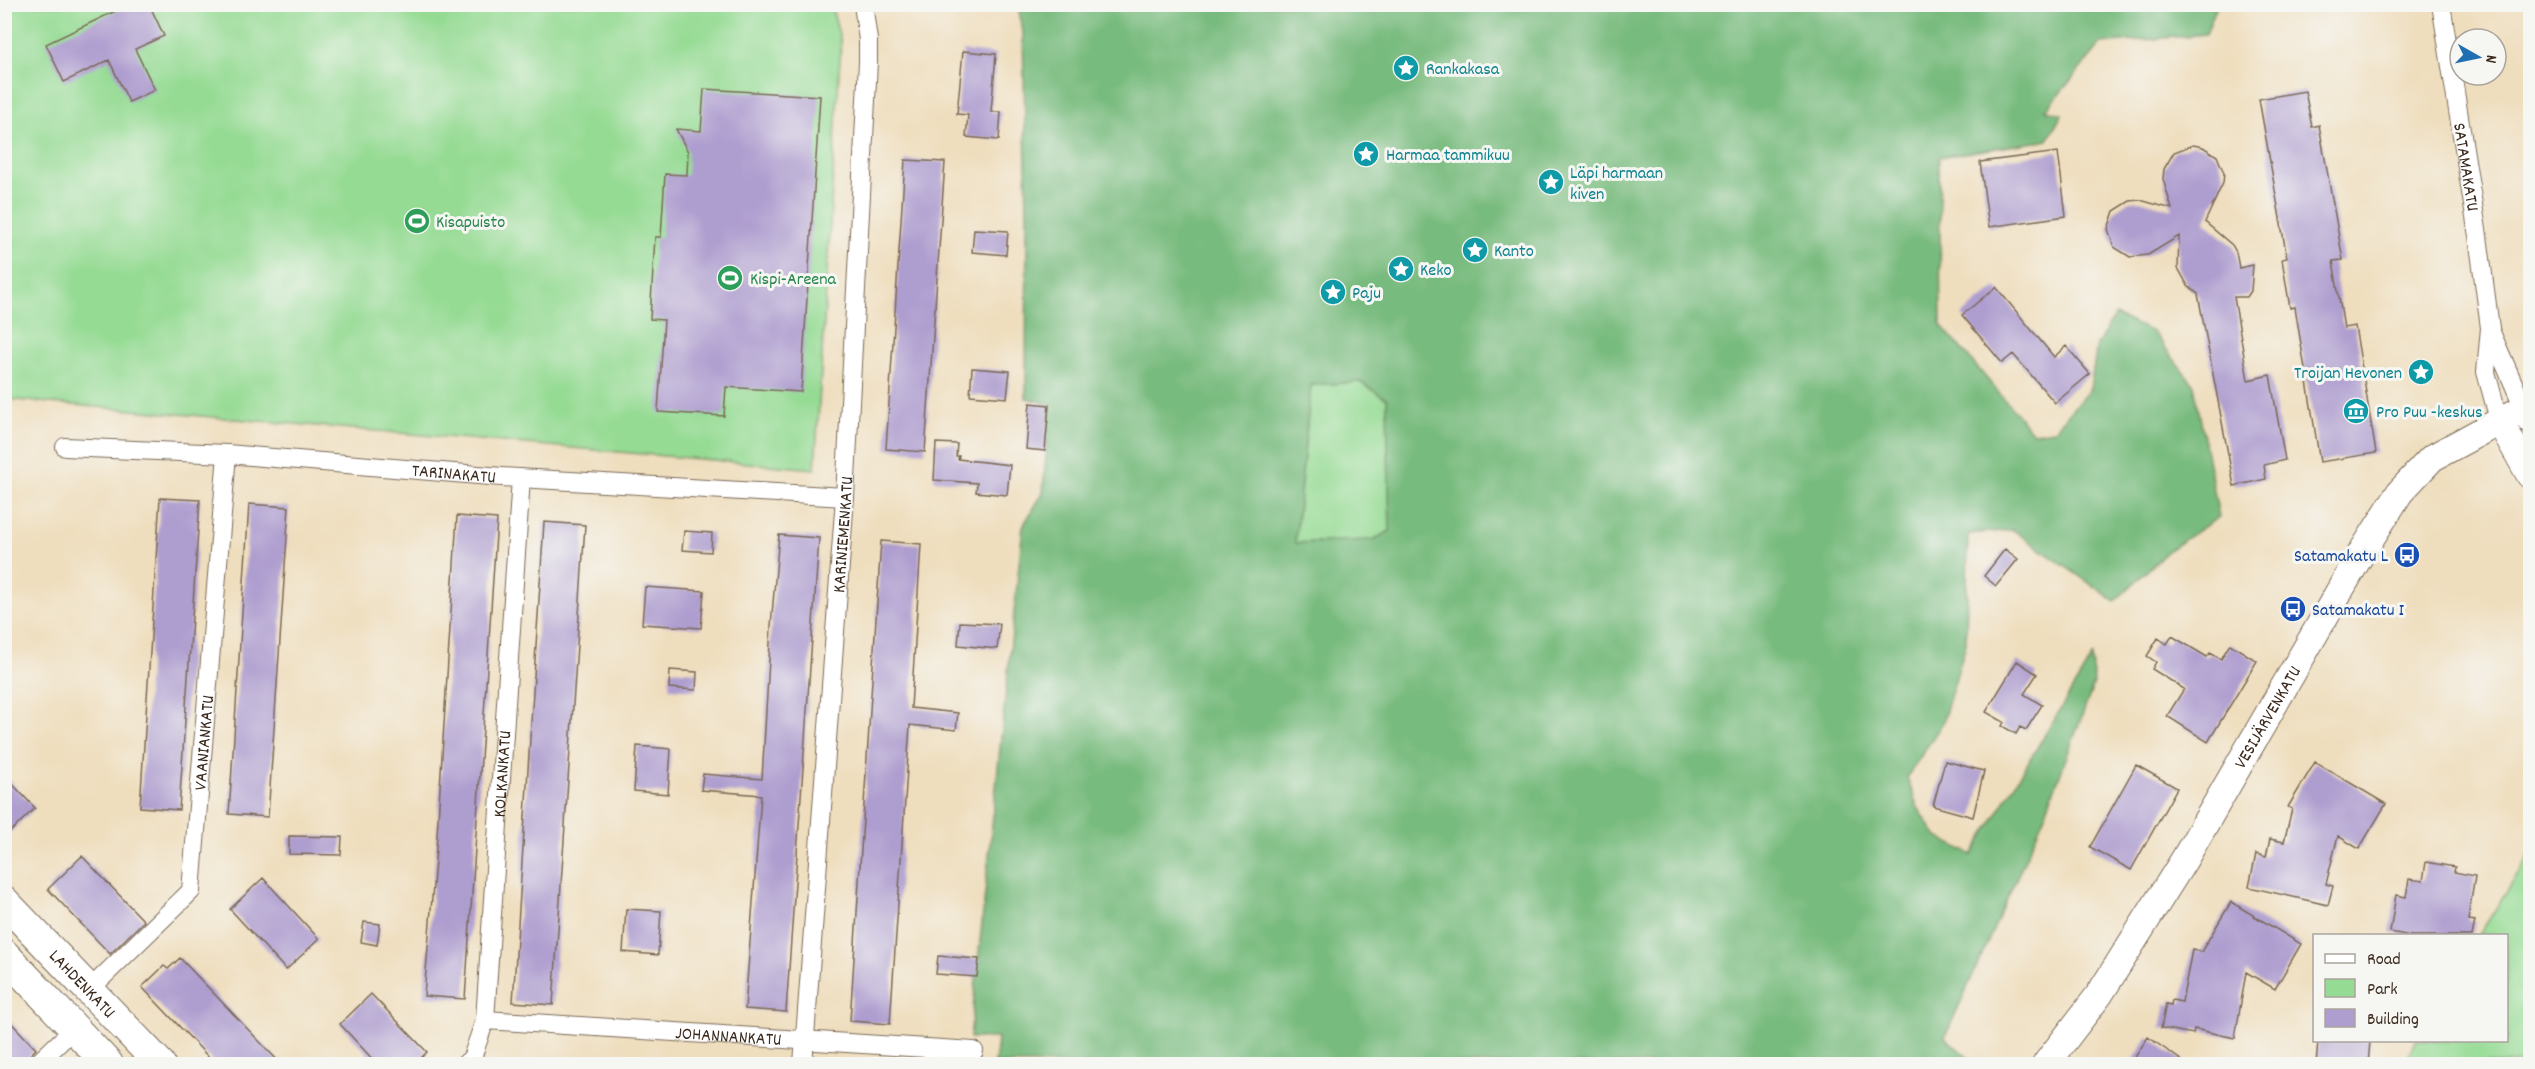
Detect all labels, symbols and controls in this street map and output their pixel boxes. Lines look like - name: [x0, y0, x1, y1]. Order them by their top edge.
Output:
- north arrow: [2448, 27, 2508, 87]
- place icon: Rankakasa: [1391, 53, 1421, 83]
- text: N: [2478, 53, 2502, 65]
- place label: Rankakasa: [1426, 58, 1500, 83]
- street label: SATAMAKATU: [2445, 121, 2484, 213]
- place icon: Harmaa tammikuu: [1351, 139, 1381, 169]
- place label: Harmaa tammikuu: [1386, 144, 1510, 169]
- place label: Läpi harmaan kiven: [1570, 162, 1663, 208]
- place icon: Läpi harmaan kiven: [1536, 167, 1566, 197]
- sports icon: Kisapuisto: [402, 206, 432, 236]
- place label: Kisapuisto: [436, 211, 505, 236]
- place icon: Kanto: [1460, 235, 1490, 265]
- place label: Kanto: [1494, 240, 1534, 265]
- place icon: Keko: [1386, 254, 1416, 284]
- place label: Keko: [1420, 259, 1452, 284]
- sports icon: Kispi-Areena: [715, 263, 745, 293]
- place label: Kispi-Areena: [750, 268, 837, 293]
- place icon: Paju: [1318, 277, 1348, 307]
- place label: Paju: [1352, 282, 1381, 307]
- place icon: Troijan Hevonen: [2406, 357, 2436, 387]
- place label: Troijan Hevonen: [2294, 362, 2402, 387]
- museum icon: Pro Puu -keskus: [2341, 396, 2371, 426]
- place label: Pro Puu -keskus: [2376, 401, 2483, 426]
- street label: TARINAKATU: [411, 460, 497, 491]
- street label: KARINIEMENKATU: [828, 476, 861, 594]
- bus stop icon: Satamakatu L: [2392, 540, 2422, 570]
- place label: Satamakatu L: [2294, 545, 2389, 570]
- bus stop icon: Satamakatu I: [2278, 594, 2308, 624]
- place label: Satamakatu I: [2312, 599, 2405, 624]
- street label: VESIJÄRVENKATU: [2229, 662, 2309, 774]
- street label: VAANIANKATU: [189, 694, 222, 792]
- street label: KOLKANKATU: [488, 730, 519, 818]
- legend: [2313, 934, 2508, 1042]
- street label: LAHDENKATU: [42, 945, 120, 1025]
- text: Road: [2367, 948, 2401, 973]
- text: Park: [2367, 978, 2398, 1003]
- text: Building: [2367, 1008, 2419, 1033]
- street label: JOHANNANKATU: [674, 1022, 782, 1054]

